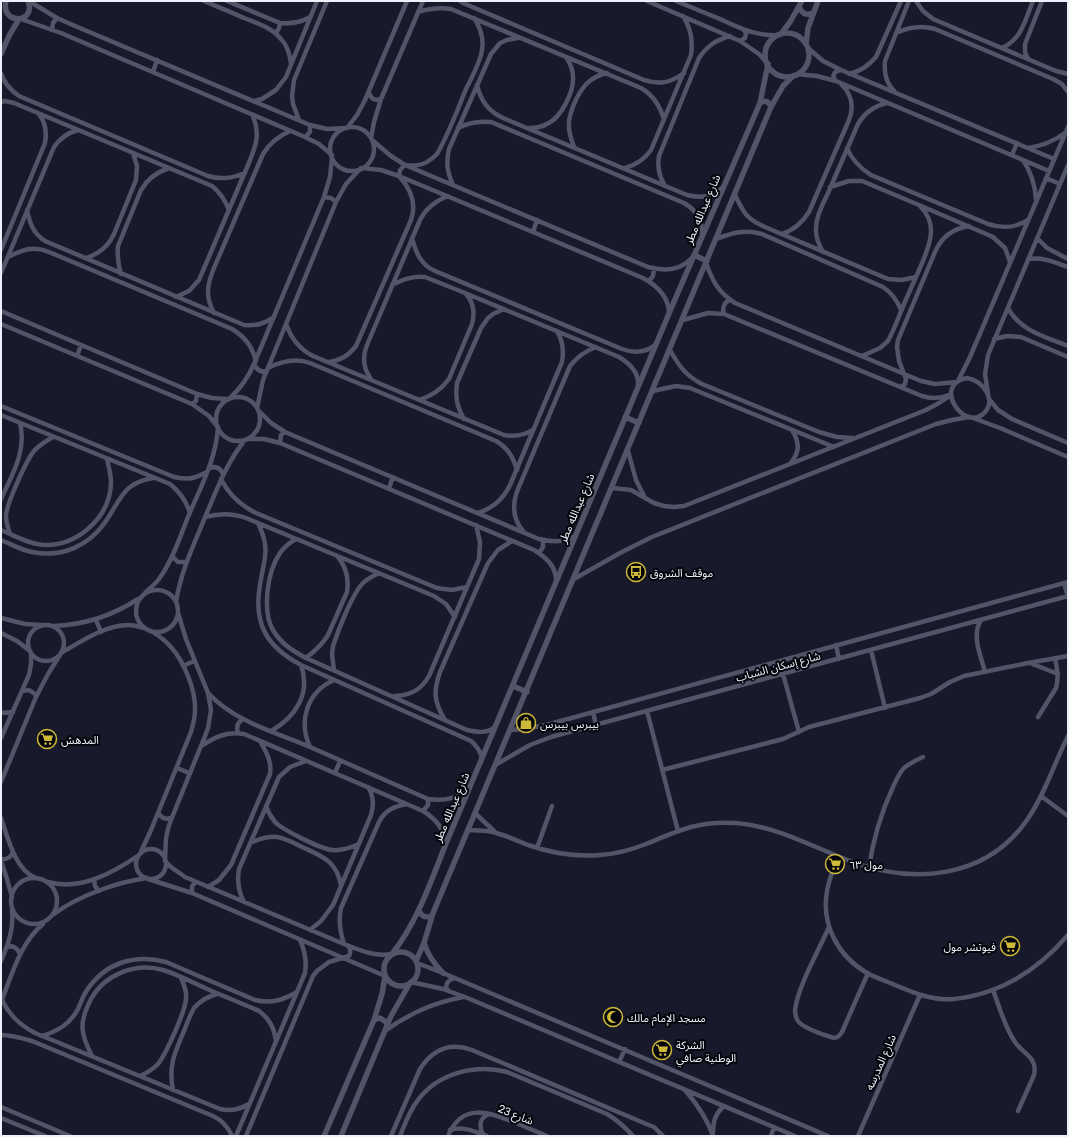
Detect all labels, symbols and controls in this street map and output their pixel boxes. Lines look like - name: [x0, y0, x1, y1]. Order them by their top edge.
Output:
- street label: شارع عبدالله مطر: [681, 172, 724, 247]
- street label: شارع عبدالله مطر: [555, 471, 598, 546]
- bus stop icon: موقف الشروق: [625, 561, 647, 583]
- place label: موقف الشروق: [650, 566, 714, 580]
- street label: شارع إسكان الشباب: [734, 648, 823, 685]
- shop icon: بيبرس بيبرس: [515, 712, 537, 734]
- place label: بيبرس بيبرس: [540, 717, 599, 731]
- supermarket icon: المدهش: [36, 728, 58, 750]
- place label: المدهش: [61, 733, 99, 747]
- street label: شارع عبدالله مطر: [430, 770, 473, 845]
- supermarket icon: مول ٦٣: [824, 853, 846, 875]
- place label: مول ٦٣: [849, 858, 883, 872]
- supermarket icon: فيوتشر مول: [999, 935, 1021, 957]
- place label: فيوتشر مول: [943, 940, 996, 954]
- mosque icon: مسجد الإمام مالك: [602, 1006, 624, 1028]
- place label: مسجد الإمام مالك: [627, 1011, 706, 1026]
- street label: شارع المدرسه: [862, 1032, 900, 1093]
- place label: الشركة الوطنية صافي: [676, 1038, 736, 1067]
- supermarket icon: الشركة الوطنية صافي: [651, 1039, 673, 1061]
- street label: شارع 23: [496, 1101, 536, 1129]

